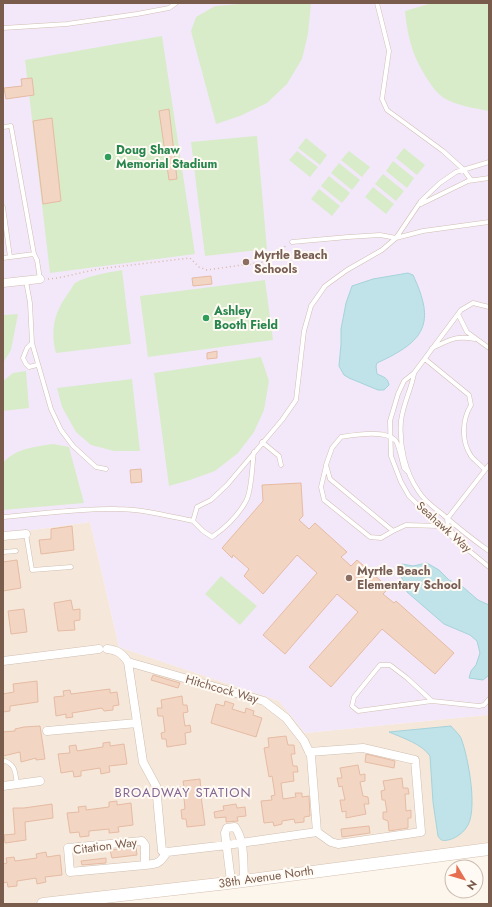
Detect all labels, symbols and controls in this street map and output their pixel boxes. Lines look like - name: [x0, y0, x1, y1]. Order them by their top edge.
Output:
- place label: Doug Shaw Memorial Stadium: [116, 141, 217, 173]
- marker: Doug Shaw Memorial Stadium: [103, 152, 113, 162]
- place label: Myrtle Beach Schools: [254, 246, 328, 278]
- marker: Myrtle Beach Schools: [241, 257, 251, 267]
- place label: Ashley Booth Field: [213, 302, 278, 334]
- marker: Ashley Booth Field: [201, 313, 211, 323]
- street label: Seahawk Way: [412, 497, 476, 557]
- place label: Myrtle Beach Elementary School: [357, 562, 461, 594]
- marker: Myrtle Beach Elementary School: [344, 573, 354, 583]
- street label: Hitchcock Way: [183, 670, 261, 708]
- district label: BROADWAY STATION: [115, 783, 252, 802]
- street label: Citation Way: [72, 833, 139, 859]
- north arrow: [444, 859, 484, 899]
- street label: 38th Avenue North: [217, 861, 315, 893]
- text: N: [463, 877, 481, 894]

